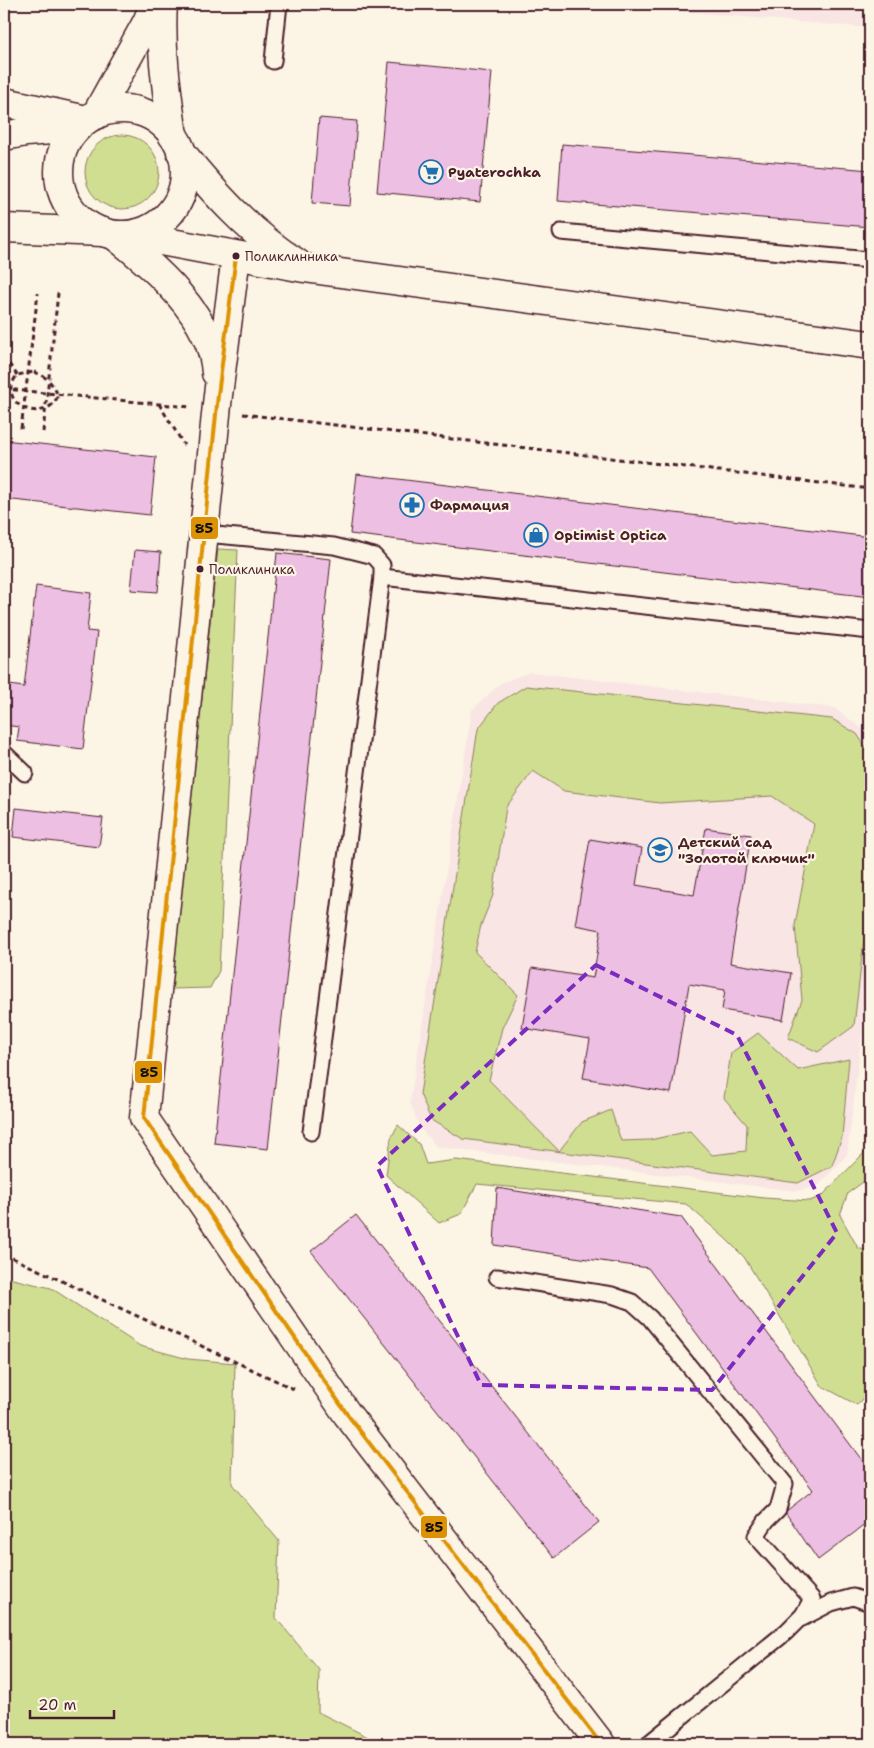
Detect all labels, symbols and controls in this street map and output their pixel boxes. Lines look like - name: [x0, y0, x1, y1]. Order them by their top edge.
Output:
- supermarket icon: Pyaterochka: [418, 159, 444, 185]
- place label: Pyaterochka: [448, 163, 541, 181]
- place label: Поликлинника: [245, 248, 338, 265]
- marker: Поликлинника: [231, 251, 241, 261]
- pharmacy icon: Фармация: [399, 492, 425, 518]
- place label: Фармация: [430, 496, 509, 514]
- line badge: 85: [190, 516, 219, 540]
- text: 85: [195, 519, 214, 537]
- shop icon: Optimist Optica: [523, 522, 549, 548]
- place label: Optimist Optica: [554, 526, 667, 544]
- place label: Поликлиника: [209, 561, 295, 578]
- marker: Поликлиника: [195, 564, 205, 574]
- place label: Детский сад "Золотой ключик": [678, 833, 815, 867]
- school or university icon: Детский сад "Золотой ключик": [647, 837, 673, 863]
- line badge: 85: [134, 1060, 163, 1084]
- text: 85: [140, 1063, 159, 1081]
- line badge: 85: [420, 1515, 448, 1539]
- text: 85: [425, 1518, 444, 1536]
- scale bar: [30, 1688, 114, 1720]
- text: 20 m: [38, 1695, 77, 1715]

